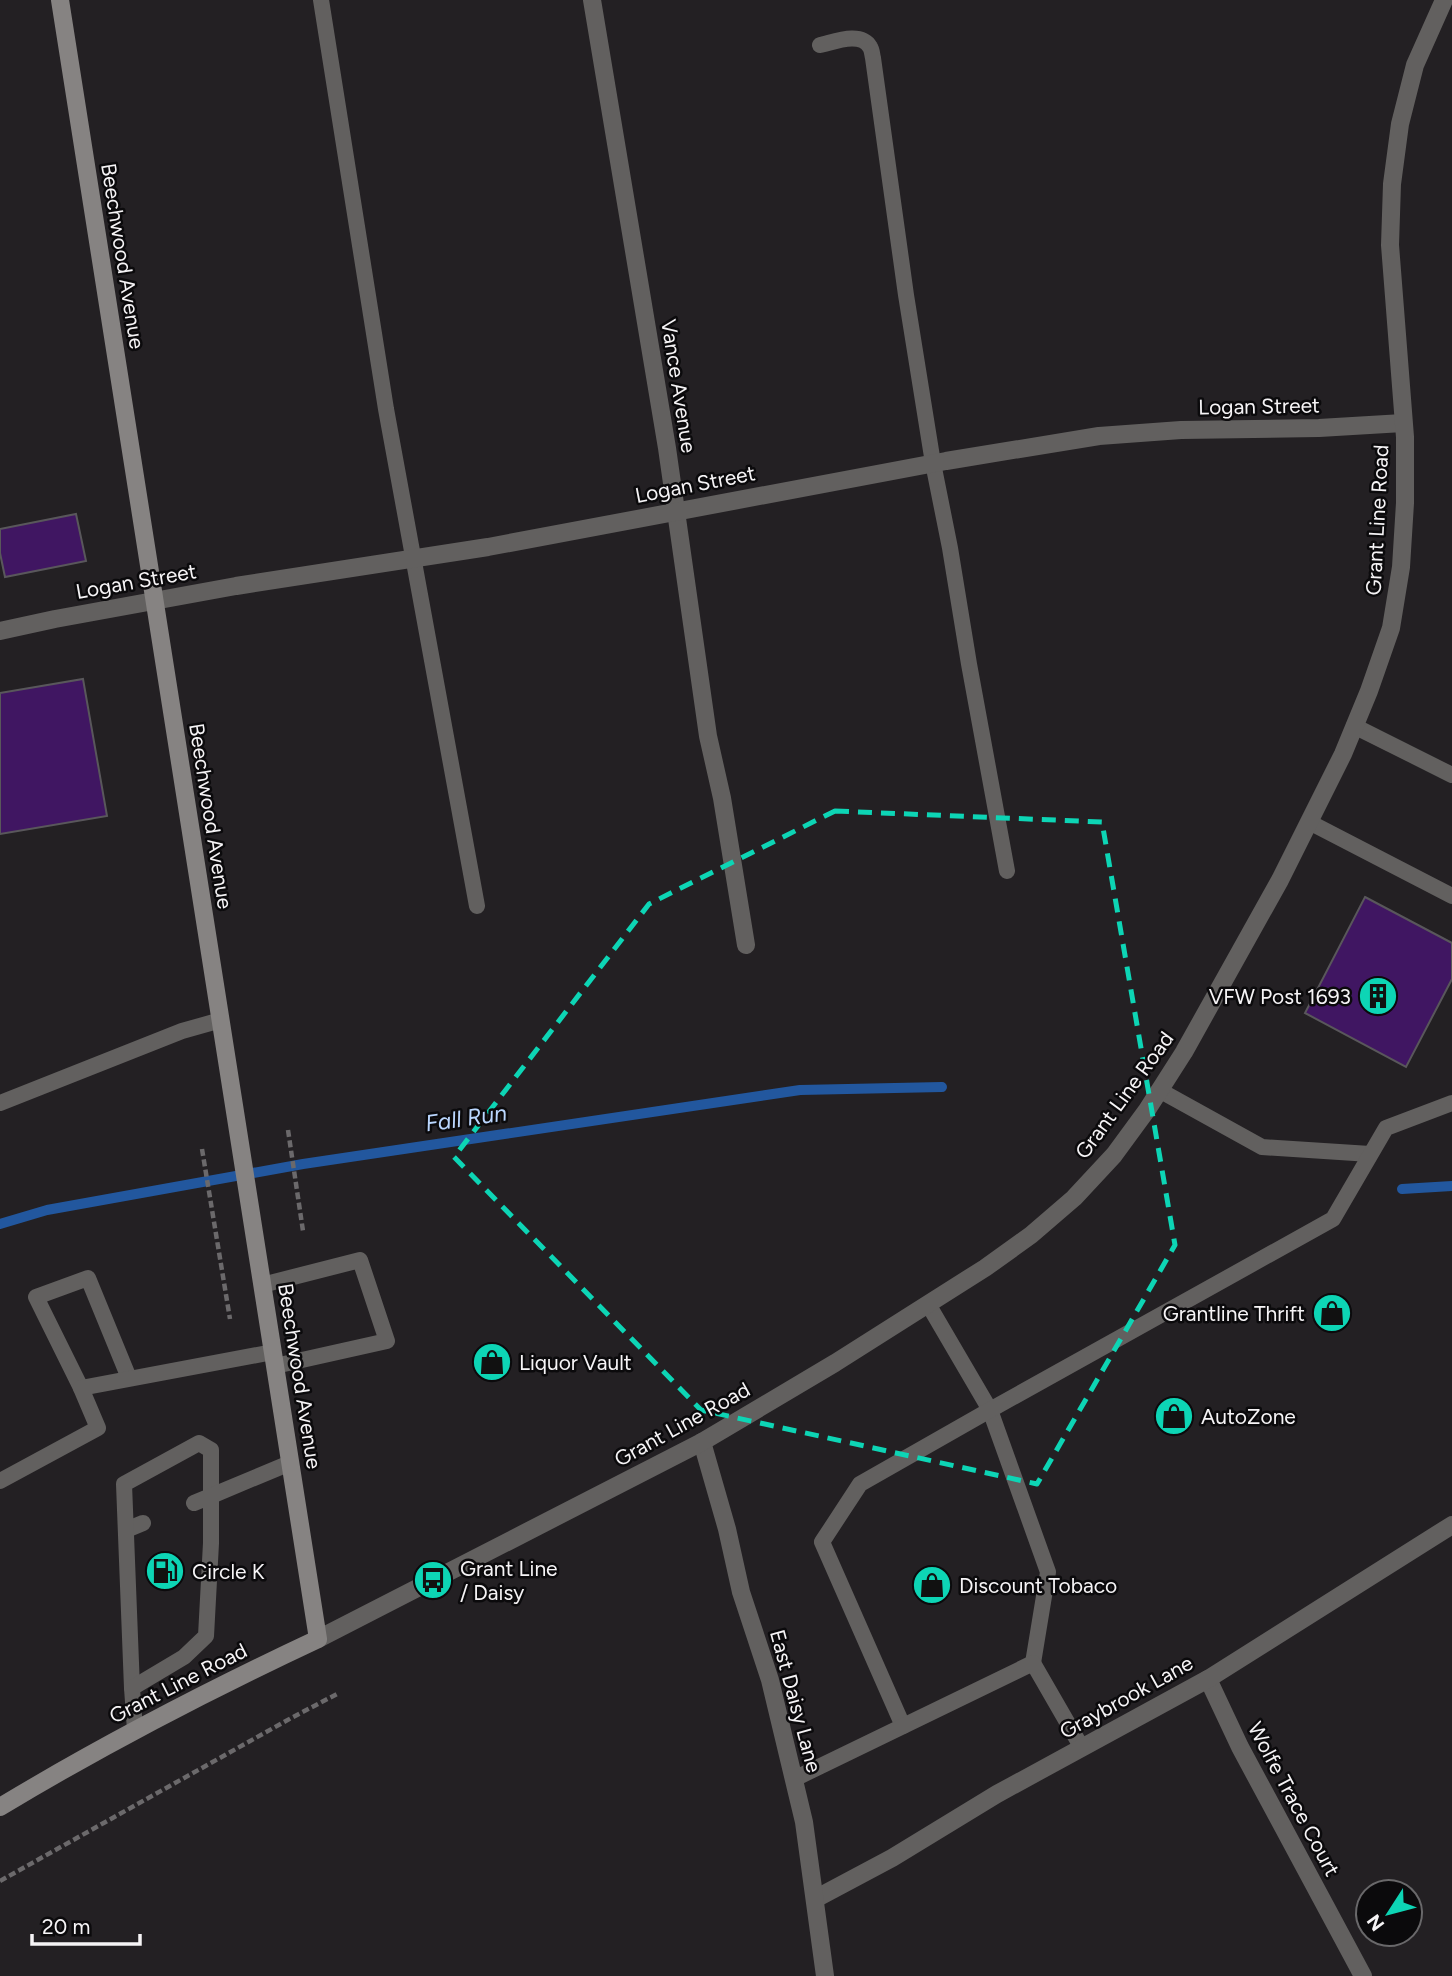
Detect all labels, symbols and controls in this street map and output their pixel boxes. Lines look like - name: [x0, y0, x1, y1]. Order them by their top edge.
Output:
- street label: Beechwood Avenue: [96, 161, 150, 351]
- street label: Vance Avenue: [656, 317, 702, 455]
- street label: Logan Street: [1198, 392, 1320, 420]
- street label: Grant Line Road: [1361, 444, 1393, 596]
- street label: Logan Street: [633, 460, 757, 508]
- street label: Logan Street: [74, 558, 198, 604]
- street label: Beechwood Avenue: [184, 721, 238, 911]
- building icon: VFW Post 1693: [1357, 975, 1399, 1017]
- place label: VFW Post 1693: [1209, 984, 1351, 1009]
- street label: Grant Line Road: [1069, 1027, 1179, 1163]
- water label: Fall Run: [424, 1098, 509, 1138]
- street label: Beechwood Avenue: [273, 1281, 327, 1471]
- shop icon: Grantline Thrift: [1311, 1292, 1353, 1334]
- place label: Grantline Thrift: [1163, 1301, 1305, 1326]
- shop icon: Liquor Vault: [471, 1341, 513, 1383]
- place label: Liquor Vault: [519, 1350, 632, 1375]
- street label: Grant Line Road: [610, 1376, 754, 1472]
- shop icon: AutoZone: [1153, 1395, 1195, 1437]
- place label: AutoZone: [1201, 1404, 1296, 1429]
- fuel station icon: Circle K: [144, 1550, 186, 1592]
- place label: Grant Line / Daisy: [460, 1556, 558, 1605]
- place label: Circle K: [192, 1559, 265, 1584]
- bus stop icon: Grant Line / Daisy: [412, 1559, 454, 1601]
- shop icon: Discount Tobaco: [911, 1564, 953, 1606]
- place label: Discount Tobaco: [959, 1573, 1117, 1598]
- street label: East Daisy Lane: [765, 1627, 827, 1775]
- street label: Grant Line Road: [105, 1638, 251, 1728]
- street label: Graybrook Lane: [1055, 1650, 1197, 1744]
- street label: Wolfe Trace Court: [1243, 1718, 1345, 1880]
- north arrow: [1354, 1878, 1424, 1948]
- scale bar: [32, 1902, 140, 1946]
- text: N: [1362, 1910, 1389, 1935]
- text: 20 m: [42, 1914, 90, 1939]

